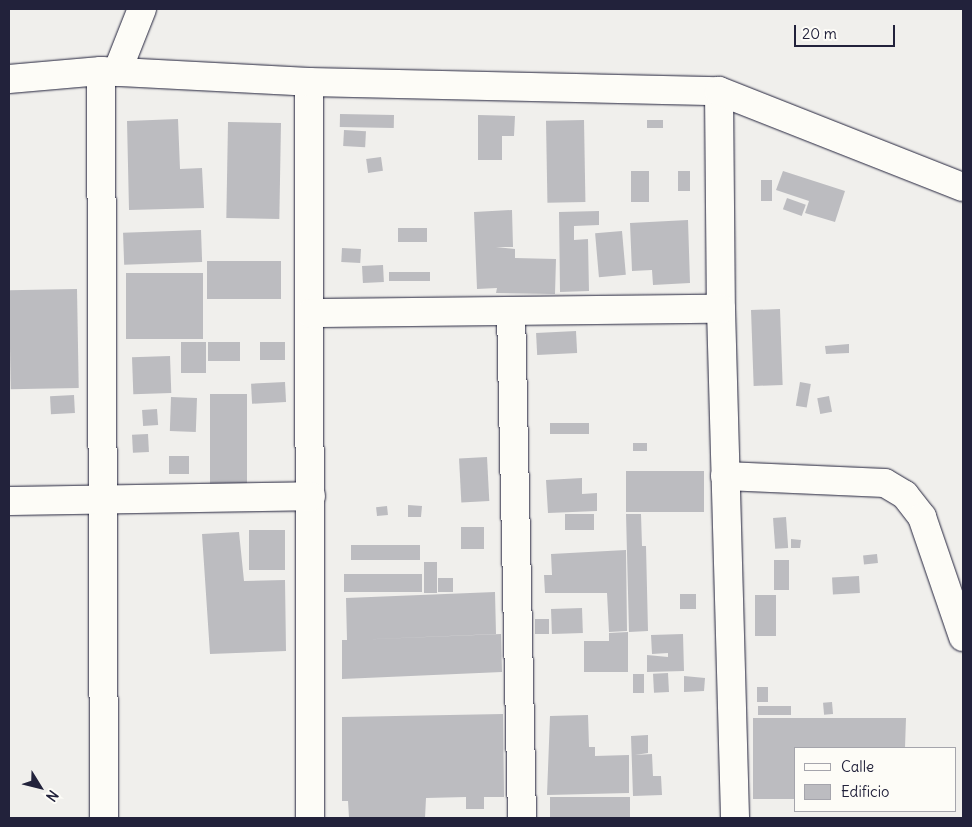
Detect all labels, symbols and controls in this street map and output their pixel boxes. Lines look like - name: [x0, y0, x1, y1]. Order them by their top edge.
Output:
- scale bar: [797, 15, 898, 47]
- text: 20 m: [802, 24, 837, 43]
- legend: [794, 747, 957, 812]
- text: Calle: [841, 757, 874, 776]
- north arrow: [15, 762, 65, 812]
- text: Edificio: [841, 782, 889, 801]
- text: N: [42, 787, 62, 805]

